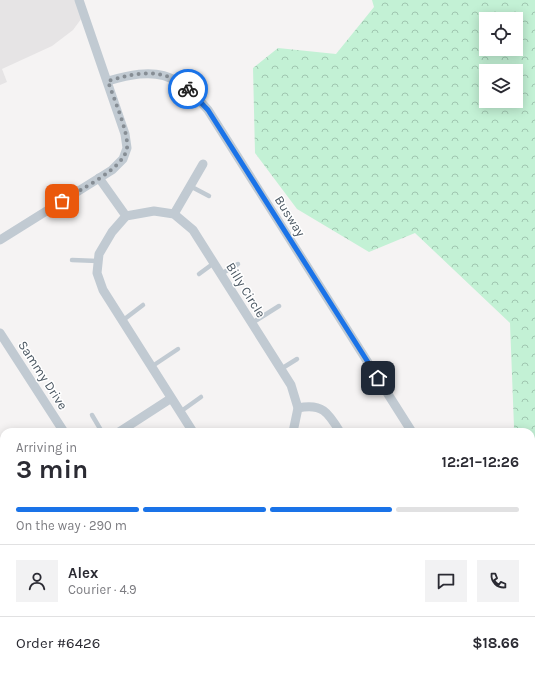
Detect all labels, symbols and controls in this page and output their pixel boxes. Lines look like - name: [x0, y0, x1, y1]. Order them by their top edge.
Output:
- map controls: [479, 12, 523, 108]
- button: locate: [479, 12, 523, 56]
- button: layers: [479, 64, 523, 108]
- courier: [168, 69, 208, 109]
- icon: bike: [177, 78, 199, 100]
- pin: [45, 184, 79, 218]
- icon: bag: [51, 190, 73, 212]
- street label: Busway: [272, 193, 308, 239]
- street label: Billy Circle: [223, 260, 269, 321]
- street label: Sammy Drive: [15, 338, 71, 412]
- pin: [361, 361, 395, 395]
- icon: home: [367, 367, 389, 389]
- text: Arriving in: [16, 440, 77, 455]
- text: 12:21–12:26: [442, 453, 519, 471]
- text: 3 min: [16, 454, 88, 485]
- text: On the way · 290 m: [16, 518, 127, 533]
- button: person: [16, 560, 58, 602]
- button: chat: [425, 560, 467, 602]
- button: phone: [477, 560, 519, 602]
- text: Alex: [68, 564, 98, 582]
- text: Courier · 4.9: [68, 582, 137, 597]
- text: Order #6426: [16, 634, 100, 652]
- text: $18.66: [472, 634, 519, 652]

